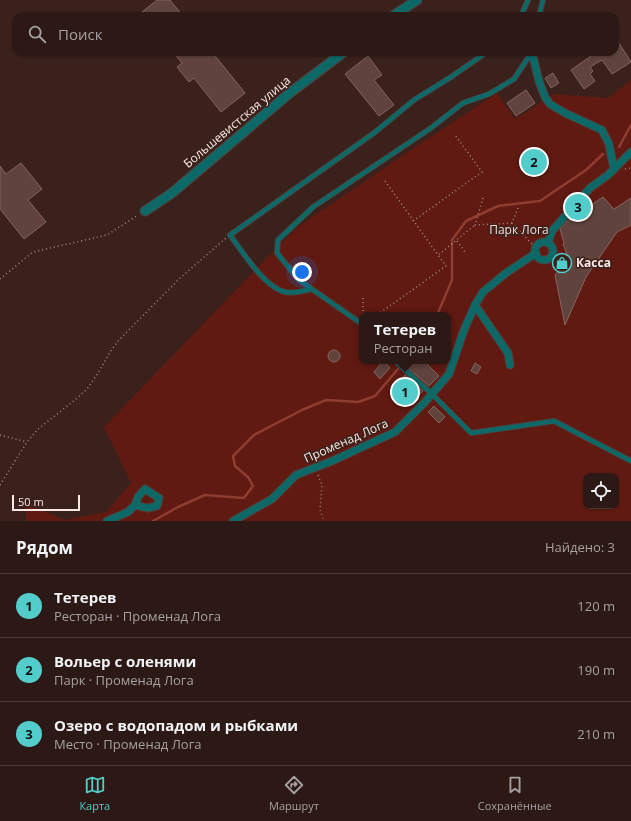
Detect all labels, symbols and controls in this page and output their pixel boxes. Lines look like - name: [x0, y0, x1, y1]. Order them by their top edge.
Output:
- search box: [12, 12, 619, 56]
- icon: search: [26, 23, 48, 45]
- text: Поиск: [58, 24, 102, 44]
- street label: Большевистская улица: [180, 72, 294, 171]
- pin: 2: [521, 147, 547, 177]
- pin: 3: [565, 192, 591, 222]
- park label: Парк Лога: [489, 221, 549, 238]
- shop icon: Касса: [551, 252, 573, 274]
- place label: Касса: [576, 254, 611, 271]
- your location: [292, 262, 312, 282]
- popup: [359, 312, 451, 364]
- text: Тетерев: [374, 319, 436, 339]
- text: Ресторан: [374, 339, 432, 357]
- pin: 1: [392, 377, 418, 407]
- street label: Променад Лога: [301, 414, 391, 467]
- map controls: [583, 473, 619, 509]
- button: locate: [583, 473, 619, 509]
- scale bar: [12, 493, 80, 512]
- text: 50 m: [18, 494, 44, 509]
- text: Рядом: [16, 536, 73, 559]
- text: Найдено: 3: [545, 538, 615, 556]
- text: Тетерев: [54, 587, 117, 607]
- text: 1: [25, 597, 33, 615]
- text: 120 m: [577, 597, 615, 615]
- text: Ресторан · Променад Лога: [54, 607, 221, 625]
- text: Вольер с оленями: [54, 651, 196, 671]
- text: 2: [25, 661, 33, 679]
- text: 190 m: [577, 661, 615, 679]
- text: Парк · Променад Лога: [54, 671, 194, 689]
- text: Озеро с водопадом и рыбками: [54, 715, 298, 735]
- text: 3: [25, 725, 33, 743]
- text: 210 m: [577, 725, 615, 743]
- text: Место · Променад Лога: [54, 735, 202, 753]
- tab: Карта: [79, 774, 110, 813]
- tab: Маршрут: [269, 774, 319, 813]
- tab: Сохранённые: [478, 774, 552, 813]

